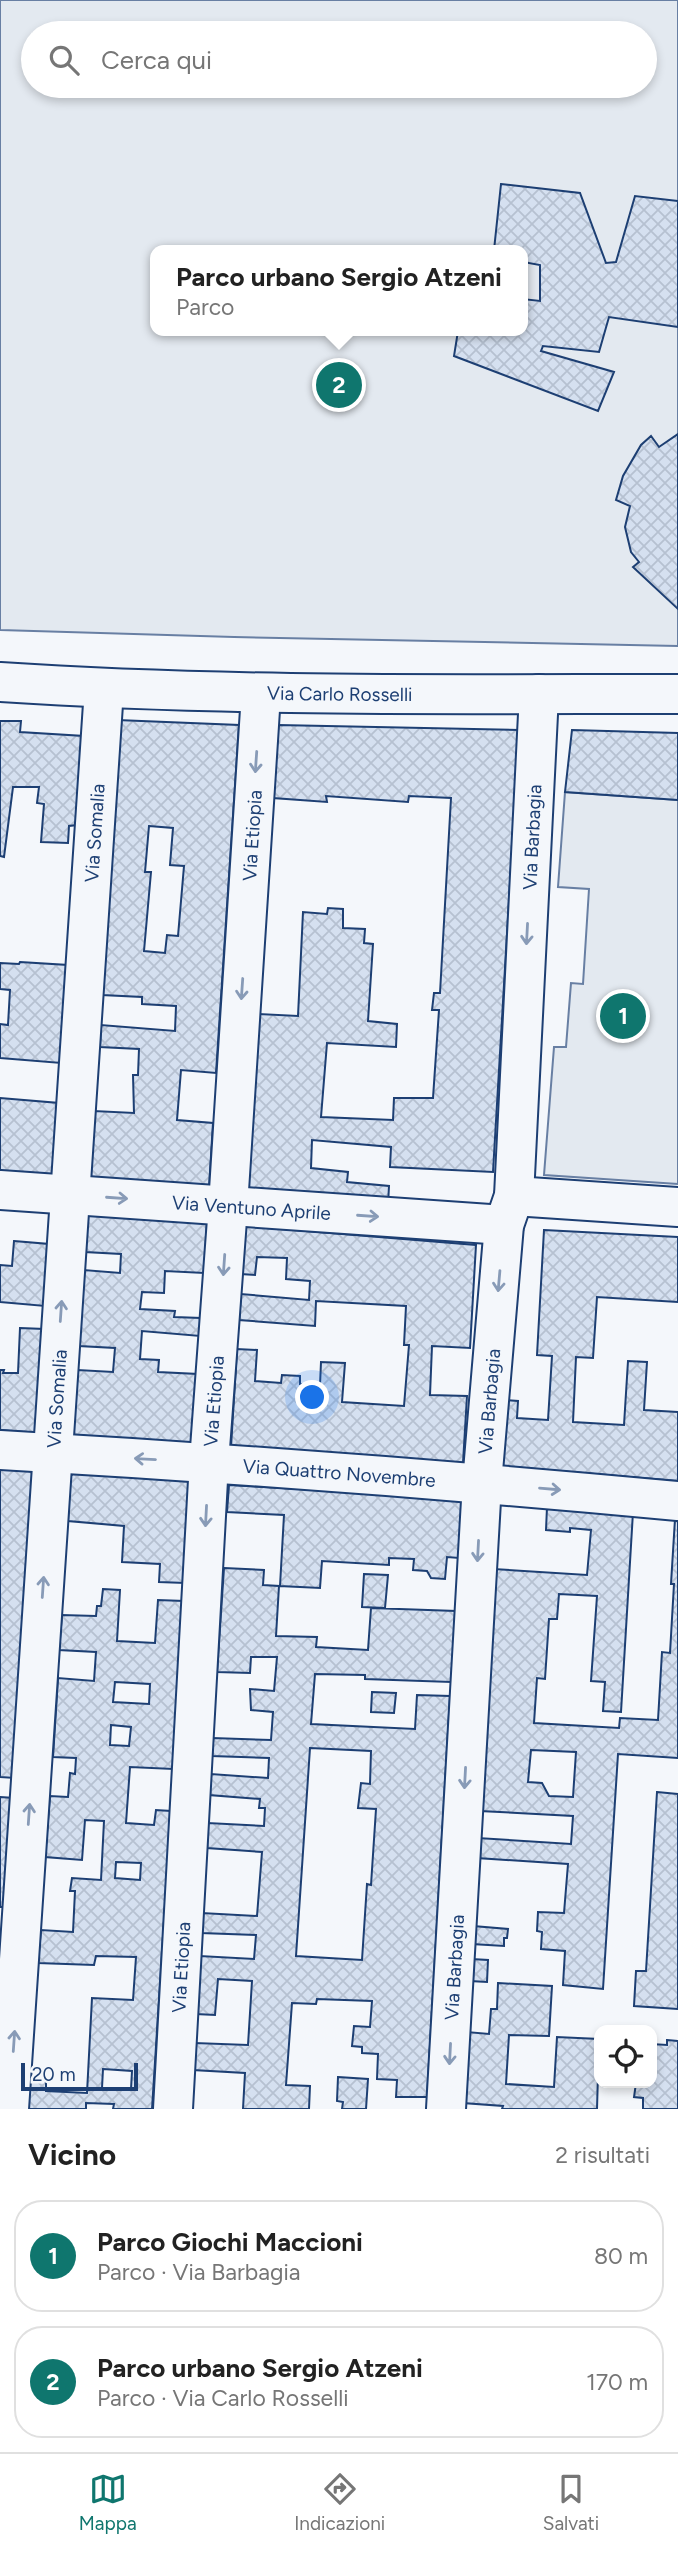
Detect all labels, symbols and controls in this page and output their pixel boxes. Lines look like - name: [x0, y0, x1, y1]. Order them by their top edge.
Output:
- search box: [21, 21, 657, 98]
- icon: search: [45, 41, 83, 79]
- text: Cerca qui: [101, 44, 212, 76]
- popup: [150, 245, 528, 336]
- text: Parco urbano Sergio Atzeni: [176, 261, 502, 293]
- text: Parco: [176, 293, 234, 321]
- pin: 2: [316, 359, 362, 411]
- street label: Via Carlo Rosselli: [267, 682, 413, 706]
- one-way arrow: [250, 750, 263, 773]
- street label: Via Somalia: [80, 783, 110, 883]
- street label: Via Barbagia: [518, 784, 546, 891]
- street label: Via Etiopia: [238, 789, 267, 882]
- one-way arrow: [520, 922, 533, 945]
- one-way arrow: [235, 977, 248, 999]
- pin: 1: [600, 990, 646, 1042]
- street label: Via Ventuno Aprile: [171, 1191, 332, 1225]
- one-way arrow: [105, 1192, 128, 1205]
- one-way arrow: [357, 1210, 379, 1223]
- one-way arrow: [217, 1253, 230, 1275]
- one-way arrow: [492, 1270, 505, 1292]
- one-way arrow: [55, 1300, 68, 1323]
- street label: Via Barbagia: [474, 1348, 505, 1455]
- street label: Via Somalia: [42, 1349, 72, 1449]
- street label: Via Etiopia: [199, 1355, 229, 1448]
- your location: [295, 1380, 329, 1414]
- one-way arrow: [134, 1452, 157, 1465]
- street label: Via Quattro Novembre: [242, 1455, 437, 1492]
- one-way arrow: [538, 1483, 560, 1496]
- one-way arrow: [200, 1504, 213, 1527]
- one-way arrow: [471, 1539, 484, 1562]
- one-way arrow: [37, 1576, 50, 1599]
- one-way arrow: [458, 1766, 471, 1789]
- one-way arrow: [22, 1803, 35, 1826]
- street label: Via Barbagia: [440, 1914, 469, 2021]
- street label: Via Etiopia: [167, 1921, 195, 2013]
- map controls: [594, 2025, 657, 2088]
- button: locate: [594, 2025, 657, 2088]
- one-way arrow: [8, 2030, 21, 2053]
- one-way arrow: [443, 2042, 456, 2065]
- scale bar: [21, 2060, 138, 2092]
- text: 20 m: [32, 2063, 76, 2086]
- text: Vicino: [28, 2136, 116, 2173]
- text: 2 risultati: [555, 2141, 650, 2169]
- text: Parco Giochi Maccioni: [97, 2226, 363, 2258]
- text: 1: [48, 2242, 58, 2270]
- text: 80 m: [594, 2242, 648, 2270]
- text: Parco · Via Barbagia: [97, 2258, 301, 2286]
- text: Parco urbano Sergio Atzeni: [97, 2352, 423, 2384]
- text: 2: [46, 2368, 60, 2396]
- text: 170 m: [586, 2368, 648, 2396]
- text: Parco · Via Carlo Rosselli: [97, 2384, 349, 2412]
- tab: Mappa: [79, 2470, 137, 2535]
- tab: Indicazioni: [294, 2470, 385, 2535]
- tab: Salvati: [543, 2470, 599, 2535]

